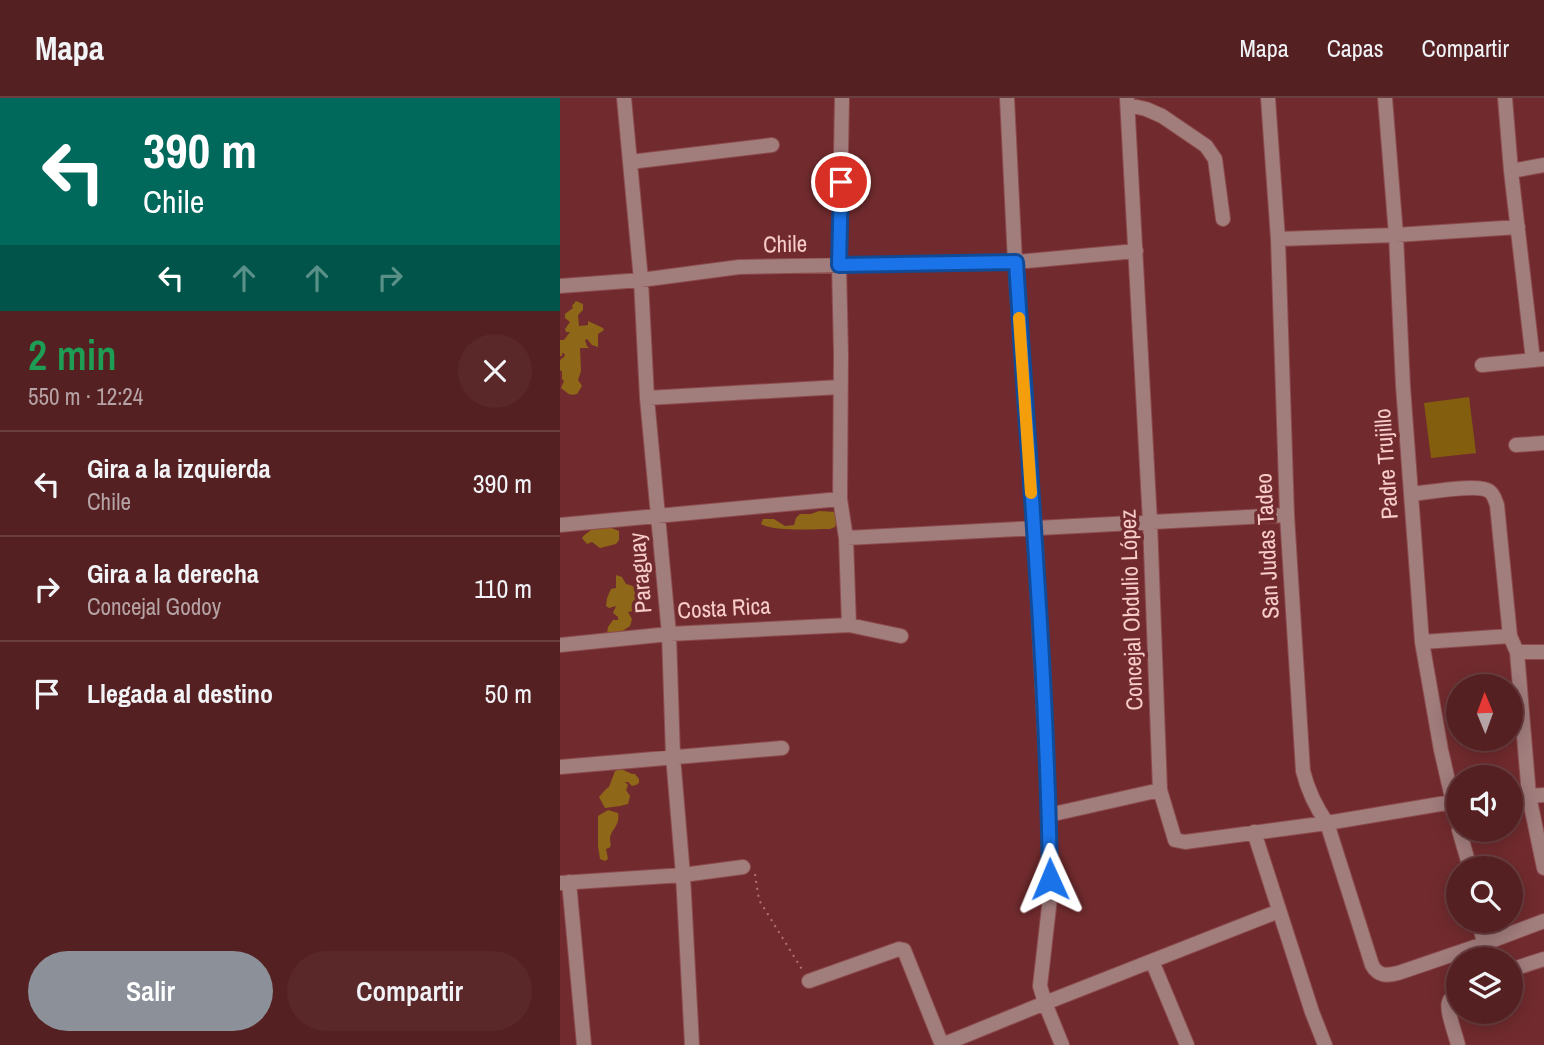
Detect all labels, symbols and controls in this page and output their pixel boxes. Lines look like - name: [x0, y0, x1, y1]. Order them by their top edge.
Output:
- text: Mapa: [35, 26, 104, 70]
- text: Mapa: [1239, 32, 1289, 64]
- text: Capas: [1327, 32, 1384, 64]
- text: Compartir: [1422, 32, 1509, 64]
- text: 390 m: [143, 117, 257, 183]
- icon: left: [28, 126, 119, 217]
- pin: [811, 152, 871, 212]
- icon: arrive: [822, 163, 860, 201]
- text: Chile: [143, 180, 204, 223]
- street label: Chile: [763, 228, 807, 259]
- icon: left: [152, 259, 190, 297]
- icon: ahead: [225, 259, 263, 297]
- icon: ahead: [298, 259, 336, 297]
- icon: right: [371, 259, 409, 297]
- text: 2 min: [28, 327, 117, 383]
- button: close: [458, 334, 532, 408]
- text: 550 m · 12:24: [28, 381, 143, 412]
- street label: Padre Trujillo: [1366, 408, 1405, 521]
- text: Gira a la izquierda: [87, 451, 271, 486]
- icon: left: [28, 465, 66, 503]
- text: 390 m: [473, 466, 532, 501]
- street label: San Judas Tadeo: [1247, 472, 1286, 620]
- text: Chile: [87, 486, 131, 517]
- street label: Concejal Obdulio López: [1111, 509, 1150, 711]
- street label: Paraguay: [620, 531, 658, 615]
- text: Gira a la derecha: [87, 556, 259, 591]
- icon: right: [28, 570, 66, 608]
- text: 110 m: [474, 571, 532, 606]
- street label: Costa Rica: [677, 590, 772, 625]
- text: Concejal Godoy: [87, 591, 221, 622]
- north arrow: [1446, 674, 1522, 751]
- map controls: [1446, 674, 1523, 1024]
- icon: arrive: [28, 675, 66, 713]
- text: Llegada al destino: [87, 676, 273, 711]
- text: 50 m: [485, 676, 532, 711]
- button: sound: [1446, 765, 1523, 842]
- position arrow: [1013, 842, 1087, 916]
- button: search: [1446, 856, 1523, 933]
- button: layers: [1446, 947, 1523, 1024]
- button: Salir: [28, 951, 273, 1031]
- button: Compartir: [287, 951, 532, 1031]

